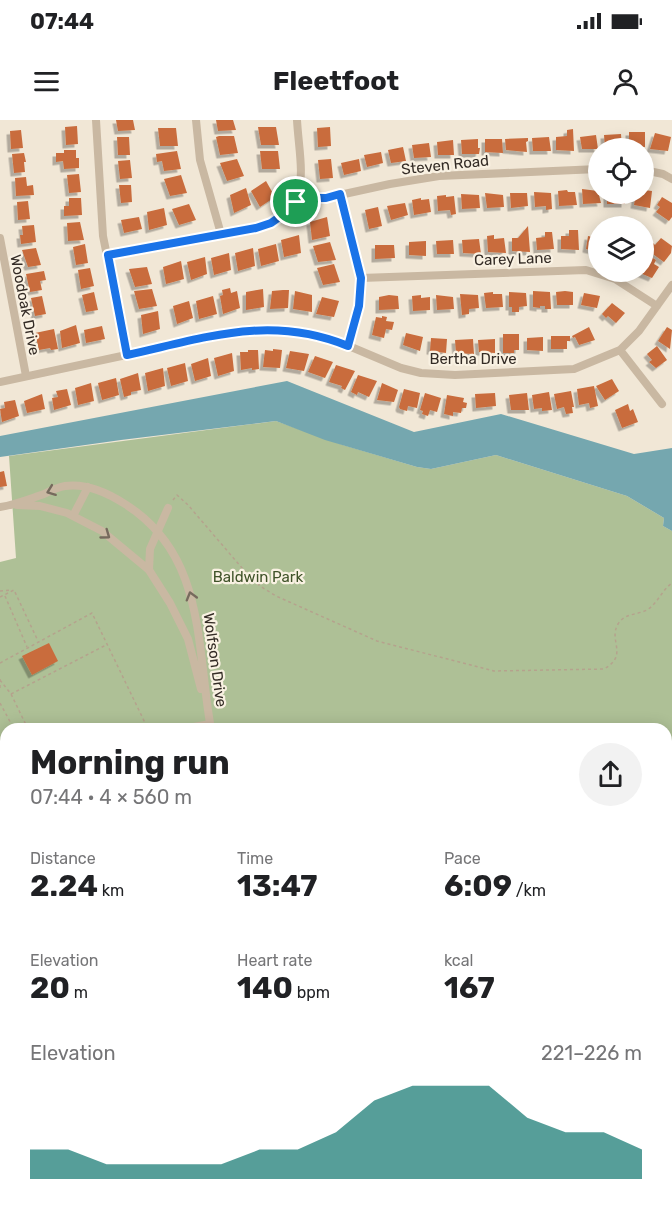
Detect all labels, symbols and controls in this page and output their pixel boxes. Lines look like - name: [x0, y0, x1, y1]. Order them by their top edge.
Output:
- text: 07:44: [30, 8, 94, 35]
- icon: menu: [30, 65, 63, 98]
- text: Fleetfoot: [273, 65, 399, 97]
- icon: person: [609, 65, 642, 98]
- map controls: [588, 138, 654, 282]
- button: locate: [588, 138, 654, 204]
- street label: Steven Road: [400, 151, 490, 179]
- pin: [270, 176, 321, 227]
- icon: arrive: [279, 185, 312, 218]
- button: layers: [588, 216, 654, 282]
- street label: Carey Lane: [474, 249, 552, 269]
- street label: Woodoak Drive: [6, 253, 44, 357]
- street label: Bertha Drive: [429, 350, 517, 368]
- one-way arrow: [46, 484, 57, 496]
- one-way arrow: [100, 528, 111, 539]
- park label: Baldwin Park: [213, 568, 304, 586]
- one-way arrow: [186, 591, 198, 602]
- street label: Wolfson Drive: [199, 612, 231, 708]
- text: Morning run: [30, 743, 230, 782]
- button: share: [579, 743, 642, 806]
- text: 07:44 · 4 × 560 m: [30, 785, 192, 809]
- text: Distance: [30, 849, 96, 868]
- text: Time: [237, 849, 273, 868]
- text: Pace: [444, 849, 481, 868]
- text: 2.24: [30, 868, 98, 904]
- text: 13:47: [237, 868, 317, 904]
- text: 6:09: [444, 868, 512, 904]
- text: km: [98, 881, 124, 900]
- text: /km: [512, 881, 546, 900]
- text: Elevation: [30, 951, 99, 970]
- text: Heart rate: [237, 951, 312, 970]
- text: kcal: [444, 951, 473, 970]
- text: 20: [30, 970, 70, 1006]
- text: 140: [237, 970, 293, 1006]
- text: 167: [444, 970, 495, 1006]
- text: m: [70, 983, 88, 1002]
- text: bpm: [293, 983, 330, 1002]
- text: Elevation: [30, 1041, 116, 1065]
- text: 221–226 m: [541, 1041, 642, 1065]

